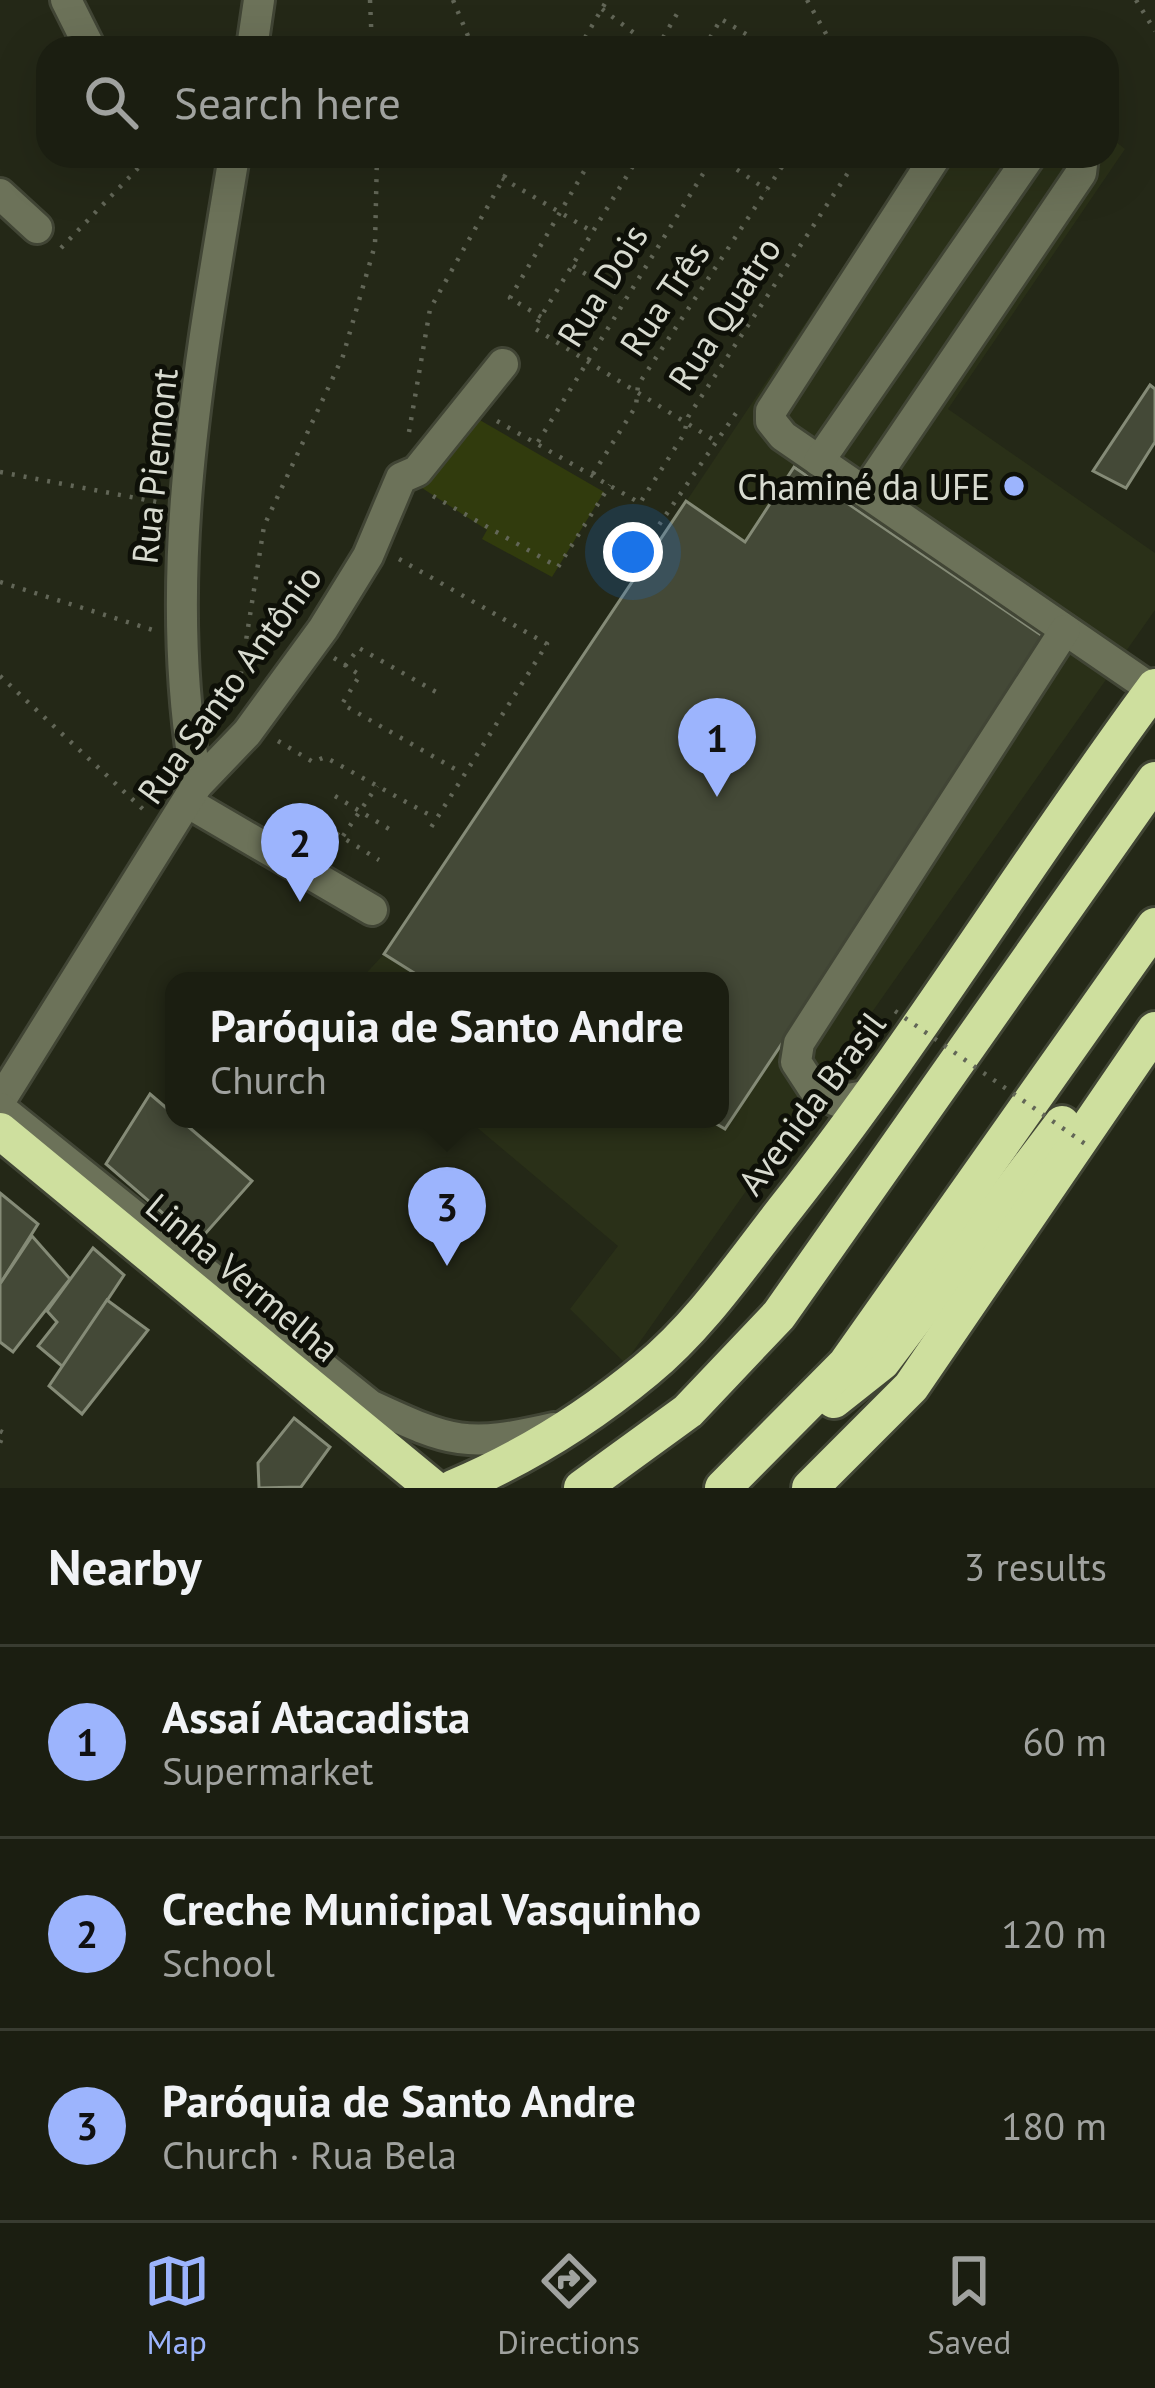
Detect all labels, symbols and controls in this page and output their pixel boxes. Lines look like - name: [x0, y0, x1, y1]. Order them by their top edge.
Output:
- search box: [36, 36, 1119, 168]
- icon: search: [78, 69, 144, 135]
- text: Search here: [174, 73, 401, 131]
- street label: Rua Dois: [546, 215, 658, 355]
- street label: Rua Quatro: [657, 227, 791, 399]
- street label: Rua Três: [609, 232, 719, 364]
- street label: Rua Piemont: [120, 366, 188, 566]
- place label: Chaminé da UFE: [737, 463, 990, 510]
- marker: Chaminé da UFE: [1001, 473, 1027, 499]
- your location: [603, 522, 663, 582]
- street label: Rua Santo Antônio: [126, 555, 332, 813]
- pin: 1: [678, 698, 756, 797]
- pin: 2: [261, 803, 339, 902]
- popup: [165, 972, 729, 1128]
- text: Paróquia de Santo Andre: [210, 996, 684, 1054]
- street label: Avenida Brasil: [727, 1002, 896, 1204]
- text: Church: [210, 1054, 327, 1105]
- pin: 3: [408, 1167, 486, 1266]
- street label: Linha Vermelha: [137, 1182, 349, 1372]
- text: Nearby: [48, 1533, 202, 1599]
- text: 3 results: [964, 1541, 1107, 1592]
- text: Assaí Atacadista: [162, 1687, 470, 1745]
- text: 1: [76, 1716, 98, 1767]
- text: 60 m: [1022, 1716, 1107, 1767]
- text: Supermarket: [162, 1745, 373, 1796]
- text: Creche Municipal Vasquinho: [162, 1879, 701, 1937]
- text: 2: [76, 1908, 98, 1959]
- text: 120 m: [1001, 1908, 1107, 1959]
- text: School: [162, 1937, 275, 1988]
- text: Paróquia de Santo Andre: [162, 2071, 636, 2129]
- text: 3: [76, 2100, 98, 2151]
- text: 180 m: [1001, 2100, 1107, 2151]
- text: Church · Rua Bela: [162, 2129, 457, 2180]
- tab: Map: [144, 2248, 210, 2363]
- tab: Directions: [497, 2248, 640, 2363]
- tab: Saved: [927, 2248, 1011, 2363]

